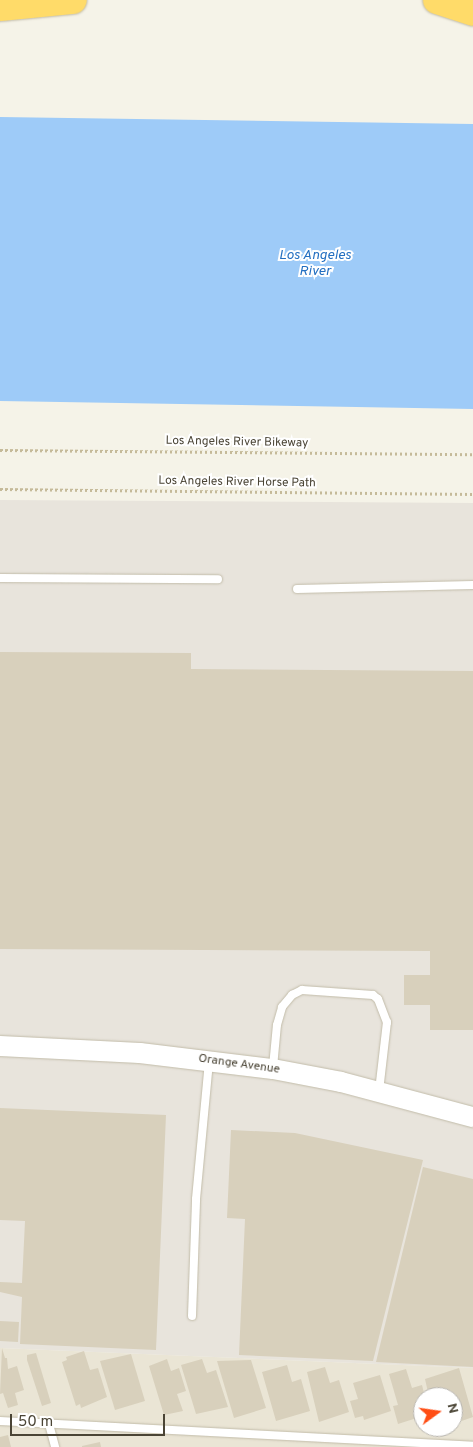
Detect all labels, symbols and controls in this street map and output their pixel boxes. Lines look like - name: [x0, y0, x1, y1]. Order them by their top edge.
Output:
- water label: Los Angeles River: [279, 248, 351, 280]
- street label: Los Angeles River Bikeway: [165, 435, 309, 451]
- street label: Los Angeles River Horse Path: [158, 474, 316, 492]
- street label: Orange Avenue: [197, 1052, 281, 1078]
- north arrow: [413, 1387, 463, 1437]
- text: N: [443, 1402, 462, 1415]
- scale bar: [12, 1404, 168, 1436]
- text: 50 m: [18, 1413, 53, 1432]

